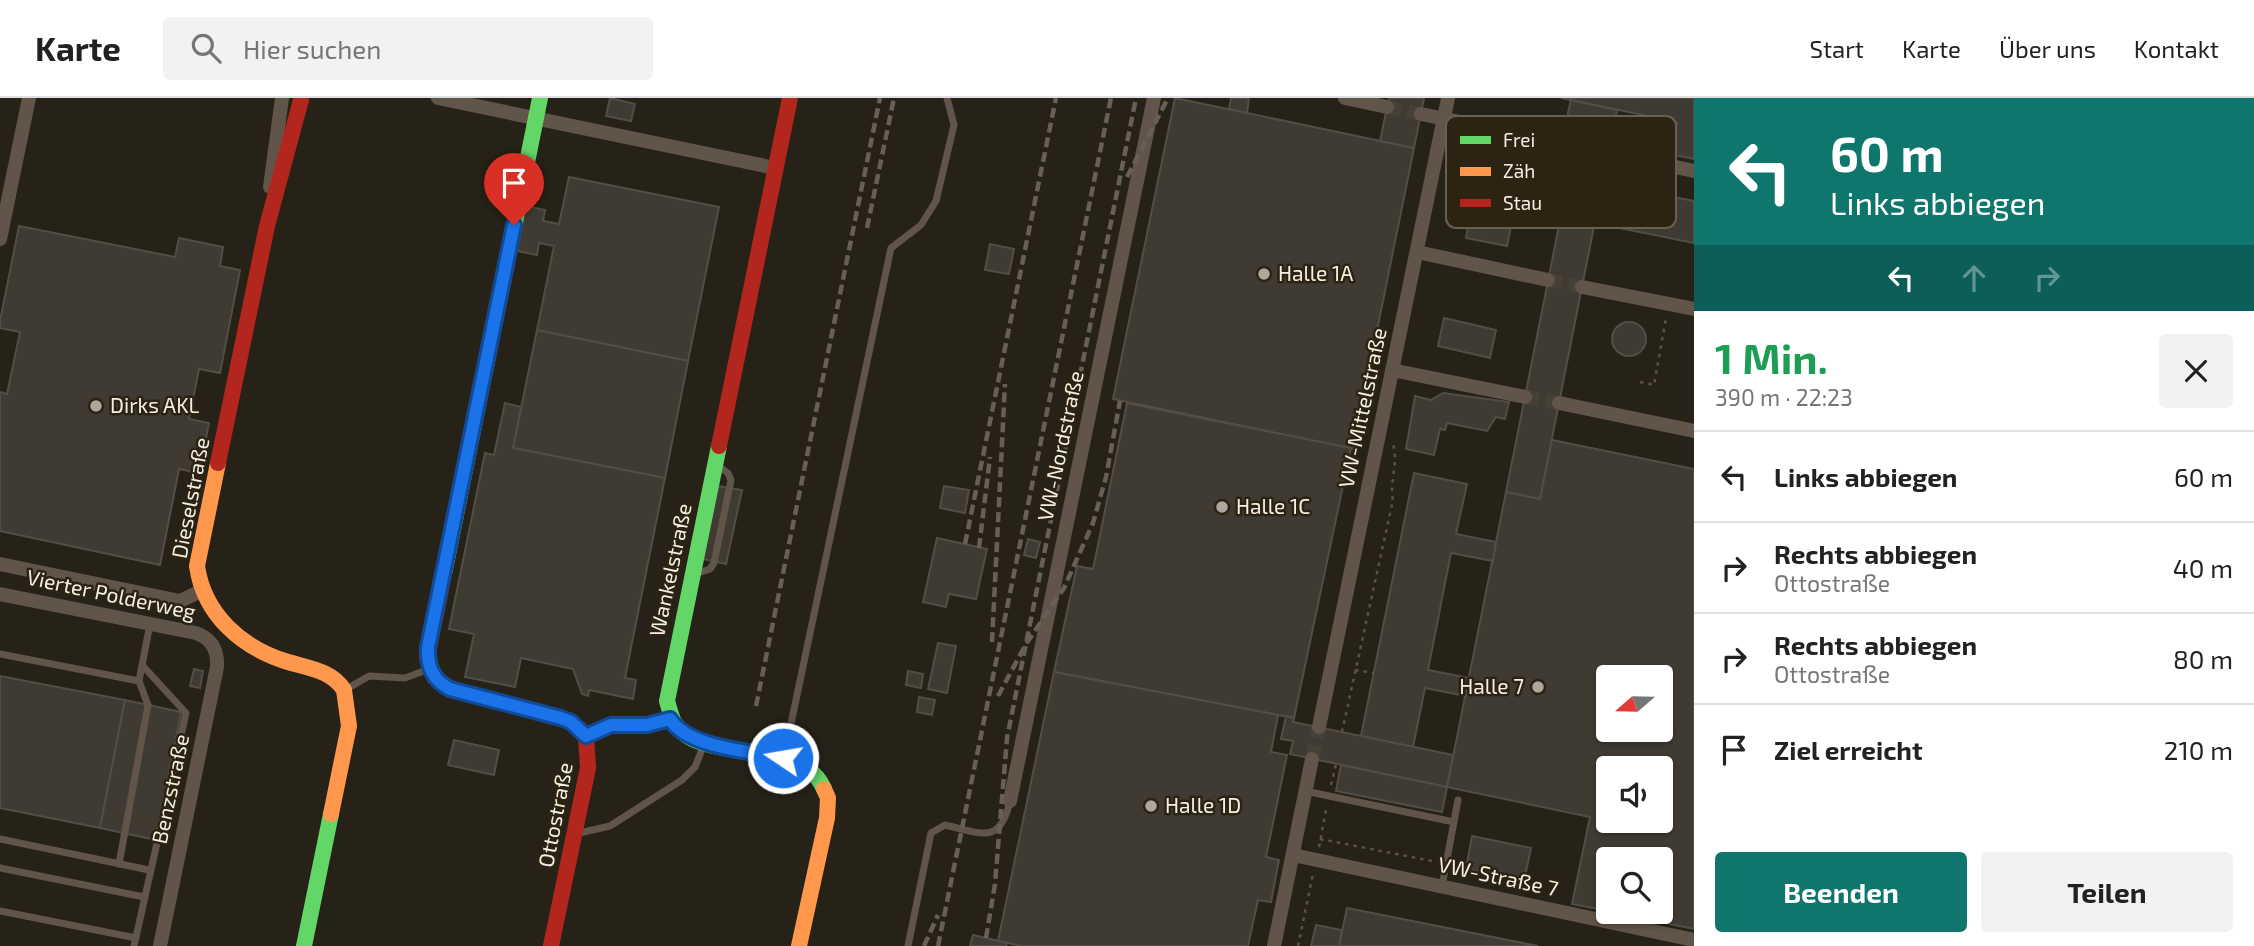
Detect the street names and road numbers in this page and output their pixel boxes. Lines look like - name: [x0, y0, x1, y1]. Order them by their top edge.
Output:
- street label: VW-Mittelstraße: [1332, 325, 1391, 490]
- street label: VW-Nordstraße: [1031, 368, 1088, 523]
- street label: Dieselstraße: [166, 435, 214, 560]
- street label: Wankelstraße: [643, 501, 696, 638]
- street label: Vierter Polderweg: [25, 563, 198, 624]
- street label: Benzstraße: [146, 732, 193, 846]
- street label: Ottostraße: [532, 760, 577, 869]
- street label: VW-Straße 7: [1436, 851, 1561, 901]

